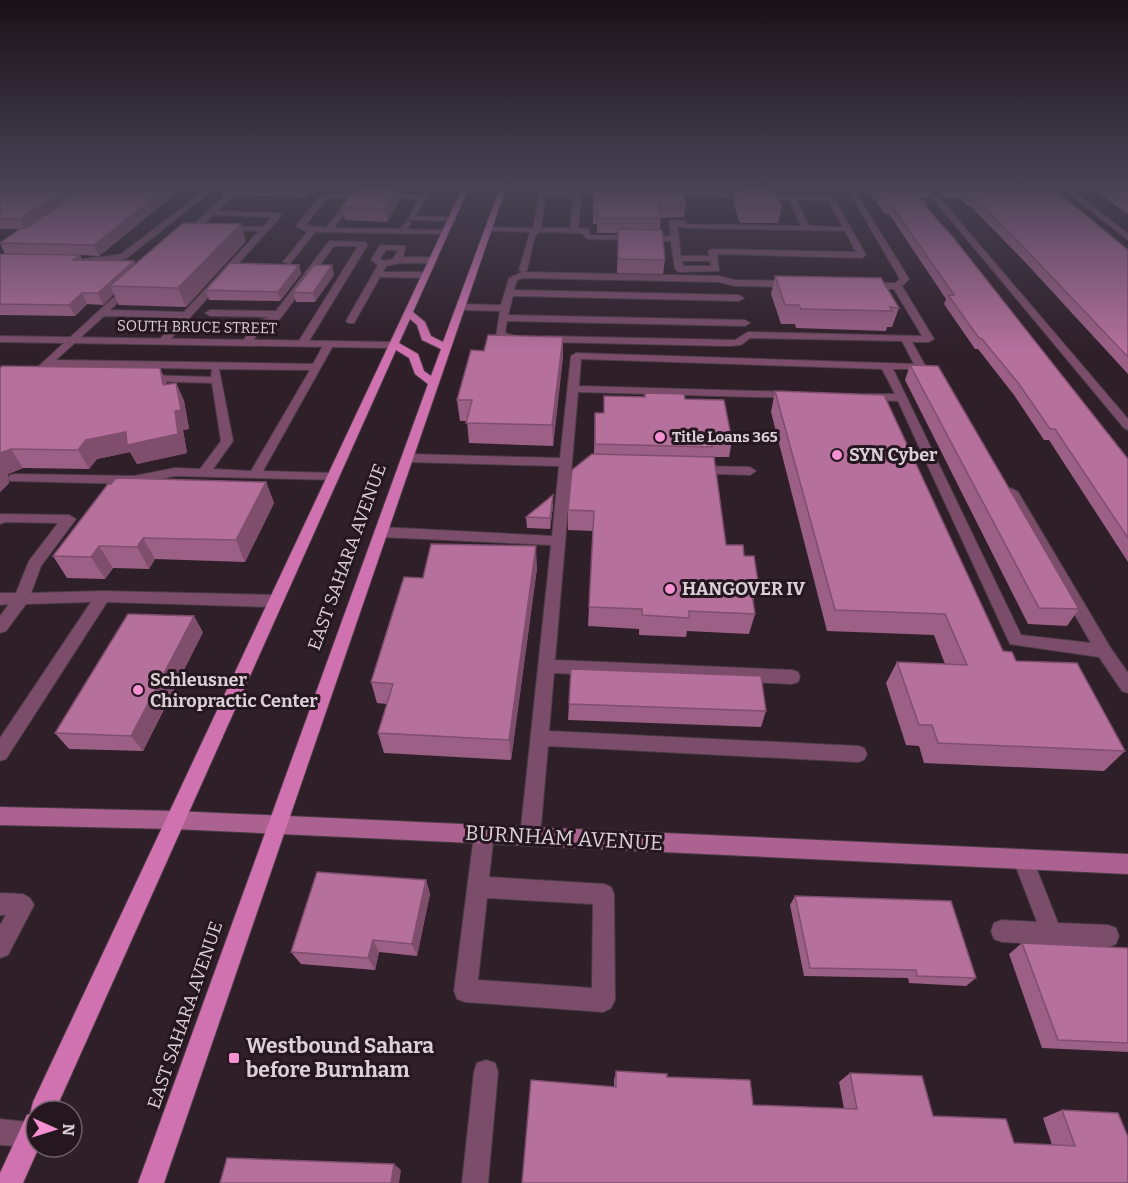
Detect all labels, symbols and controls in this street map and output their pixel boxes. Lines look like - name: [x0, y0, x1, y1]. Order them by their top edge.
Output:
- street label: SOUTH BRUCE STREET: [117, 317, 278, 337]
- place label: Title Loans 365: [672, 428, 778, 446]
- marker: Title Loans 365: [653, 430, 667, 444]
- place label: SYN Cyber: [849, 444, 938, 466]
- marker: SYN Cyber: [830, 448, 844, 462]
- street label: EAST SAHARA AVENUE: [303, 461, 391, 653]
- place label: HANGOVER IV: [682, 578, 805, 600]
- marker: HANGOVER IV: [663, 582, 677, 596]
- place label: Schleusner Chiropractic Center: [150, 669, 318, 712]
- marker: Schleusner Chiropractic Center: [131, 683, 145, 697]
- street label: BURNHAM AVENUE: [464, 820, 664, 856]
- street label: EAST SAHARA AVENUE: [143, 918, 227, 1112]
- place label: Westbound Sahara before Burnham: [246, 1033, 434, 1083]
- marker: Westbound Sahara before Burnham: [227, 1051, 241, 1065]
- north arrow: [24, 1099, 84, 1159]
- text: N: [59, 1123, 78, 1136]

